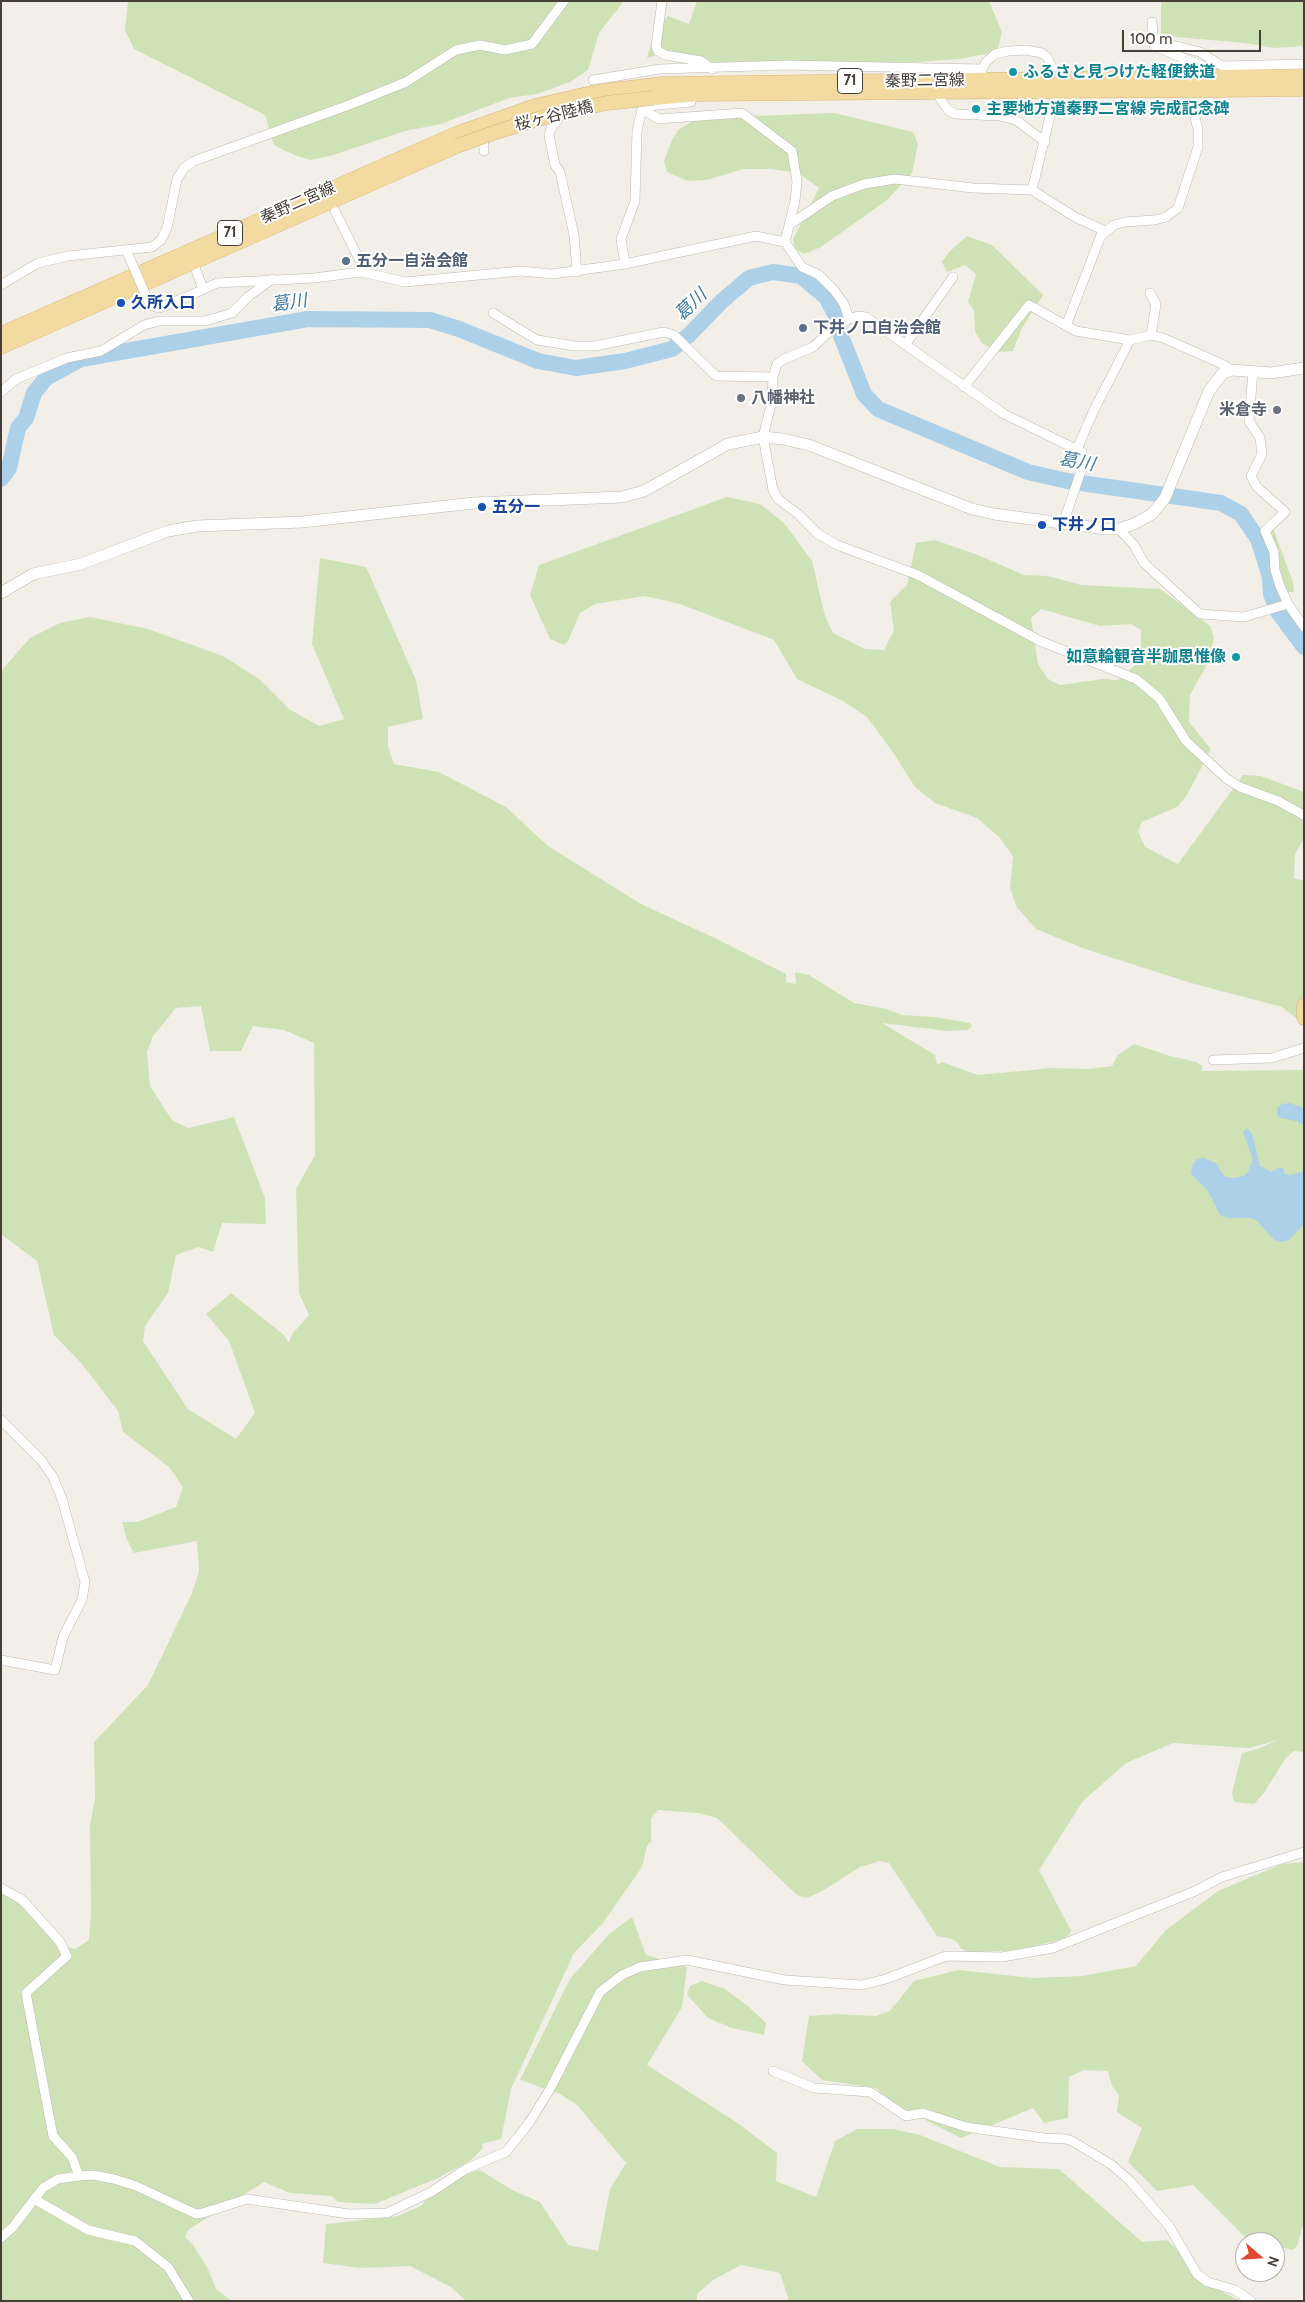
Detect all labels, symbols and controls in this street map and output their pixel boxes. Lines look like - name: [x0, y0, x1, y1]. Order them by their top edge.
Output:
- scale bar: [1125, 20, 1264, 52]
- text: 100 m: [1130, 30, 1172, 48]
- place label: ふるさと見つけた軽便鉄道: [1023, 62, 1215, 82]
- marker: ふるさと見つけた軽便鉄道: [1007, 66, 1019, 78]
- road number: 71: [838, 68, 862, 94]
- street label: 秦野二宮線: [885, 71, 965, 91]
- street label: 桜ヶ谷陸橋: [513, 97, 595, 135]
- place label: 主要地方道秦野二宮線 完成記念碑: [986, 99, 1230, 119]
- marker: 主要地方道秦野二宮線 完成記念碑: [970, 103, 982, 115]
- street label: 秦野二宮線: [258, 178, 338, 228]
- road number: 71: [218, 220, 242, 246]
- place label: 五分一自治会館: [356, 251, 468, 271]
- marker: 五分一自治会館: [340, 255, 352, 267]
- water label: 葛川: [670, 285, 712, 325]
- water label: 葛川: [270, 290, 308, 316]
- place label: 久所入口: [131, 293, 195, 313]
- marker: 久所入口: [115, 297, 127, 309]
- place label: 下井ノ口自治会館: [813, 318, 941, 338]
- marker: 下井ノ口自治会館: [797, 322, 809, 334]
- place label: 八幡神社: [751, 388, 815, 408]
- marker: 八幡神社: [735, 392, 747, 404]
- place label: 米倉寺: [1219, 400, 1267, 420]
- marker: 米倉寺: [1271, 404, 1283, 416]
- water label: 葛川: [1057, 448, 1097, 476]
- place label: 五分一: [492, 497, 540, 517]
- marker: 五分一: [476, 501, 488, 513]
- place label: 下井ノ口: [1052, 515, 1116, 535]
- marker: 下井ノ口: [1036, 519, 1048, 531]
- place label: 如意輪観音半跏思惟像: [1066, 647, 1226, 667]
- marker: 如意輪観音半跏思惟像: [1230, 651, 1242, 663]
- north arrow: [1235, 2232, 1285, 2282]
- text: N: [1263, 2254, 1283, 2269]

